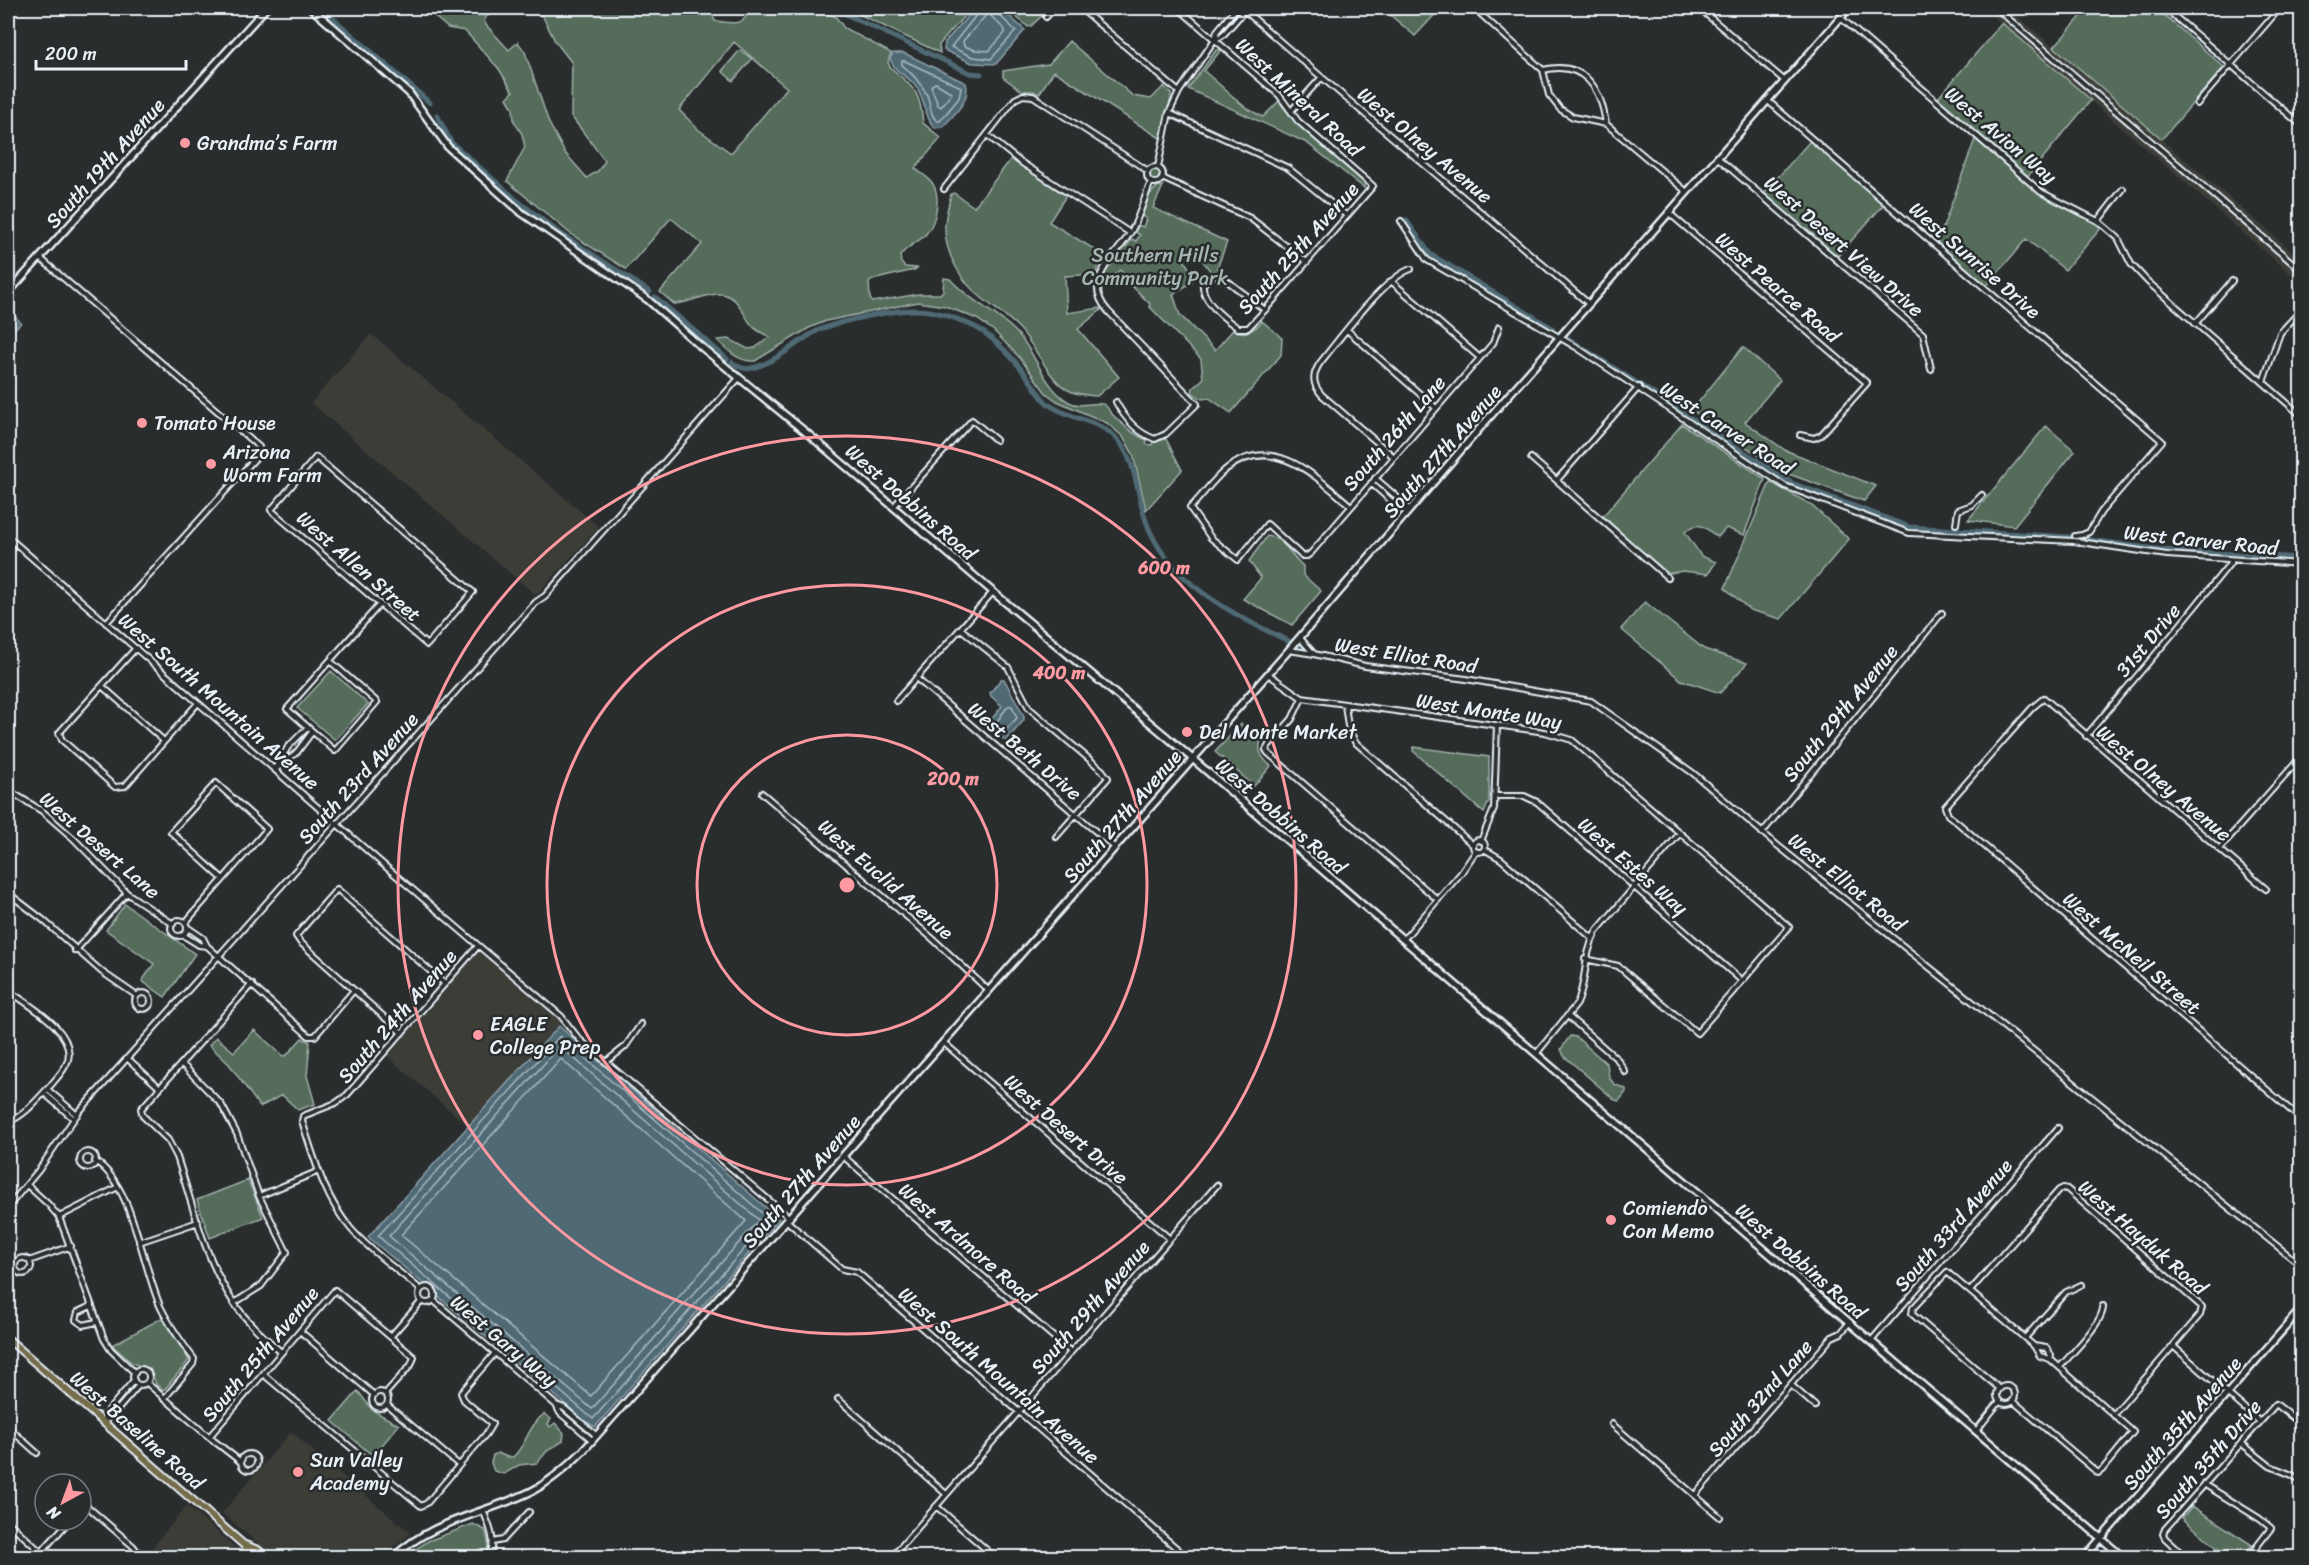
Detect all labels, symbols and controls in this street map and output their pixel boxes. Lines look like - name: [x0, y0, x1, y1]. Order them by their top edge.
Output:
- street label: West Mineral Road: [1227, 29, 1372, 167]
- scale bar: [36, 33, 186, 71]
- text: 200 m: [45, 38, 97, 70]
- street label: West Avion Way: [1936, 77, 2065, 194]
- street label: West Olney Avenue: [1349, 78, 1500, 213]
- street label: South 19th Avenue: [37, 90, 174, 237]
- place label: Grandma’s Farm: [197, 126, 337, 161]
- marker: Grandma’s Farm: [178, 136, 192, 150]
- street label: West Desert View Drive: [1756, 167, 1932, 326]
- street label: South 25th Avenue: [1229, 173, 1368, 323]
- street label: West Sunrise Drive: [1901, 193, 2049, 328]
- street label: West Pearce Road: [1707, 223, 1850, 353]
- park label: Southern Hills Community Park: [1082, 238, 1228, 296]
- street label: South 26th Lane: [1334, 367, 1455, 499]
- street label: West Carver Road: [1652, 372, 1802, 486]
- street label: South 27th Avenue: [1374, 376, 1511, 526]
- place label: Tomato House: [154, 406, 276, 441]
- marker: Tomato House: [135, 416, 149, 430]
- place label: Arizona Worm Farm: [222, 435, 322, 493]
- street label: West Dobbins Road: [837, 435, 986, 571]
- marker: Arizona Worm Farm: [204, 457, 218, 471]
- street label: West Allen Street: [288, 502, 430, 631]
- street label: West Carver Road: [2122, 515, 2281, 566]
- text: 600 m: [1137, 552, 1190, 584]
- street label: 31st Drive: [2107, 595, 2190, 685]
- street label: West South Mountain Avenue: [110, 604, 328, 799]
- street label: West Elliot Road: [1332, 627, 1481, 684]
- street label: South 29th Avenue: [1774, 636, 1907, 790]
- text: 400 m: [1032, 657, 1085, 689]
- street label: West Monte Way: [1414, 683, 1565, 740]
- street label: West Beth Drive: [959, 693, 1090, 810]
- street label: South 23rd Avenue: [289, 704, 428, 853]
- place label: Del Monte Market: [1199, 715, 1357, 750]
- street label: West Olney Avenue: [2088, 716, 2239, 851]
- marker: Del Monte Market: [1180, 725, 1194, 739]
- street label: South 27th Avenue: [1054, 741, 1191, 891]
- street label: West Dobbins Road: [1207, 749, 1356, 885]
- text: 200 m: [926, 763, 979, 795]
- street label: West Desert Lane: [31, 782, 168, 908]
- street label: West Estes Way: [1569, 808, 1697, 925]
- street label: West Euclid Avenue: [809, 810, 962, 949]
- street label: West Elliot Road: [1780, 824, 1915, 942]
- centre of rings: [837, 875, 857, 895]
- street label: West McNeil Street: [2054, 883, 2209, 1024]
- street label: South 24th Avenue: [329, 941, 466, 1092]
- place label: EAGLE College Prep: [490, 1007, 601, 1065]
- marker: EAGLE College Prep: [471, 1028, 485, 1042]
- street label: West Desert Drive: [995, 1065, 1136, 1194]
- street label: South 27th Avenue: [733, 1106, 870, 1256]
- street label: South 33rd Avenue: [1885, 1150, 2022, 1300]
- street label: West Hayduk Road: [2070, 1171, 2217, 1305]
- street label: West Ardmore Road: [890, 1174, 1044, 1314]
- place label: Comiendo Con Memo: [1623, 1191, 1714, 1249]
- street label: West Dobbins Road: [1727, 1194, 1876, 1330]
- marker: Comiendo Con Memo: [1604, 1213, 1618, 1227]
- street label: South 29th Avenue: [1022, 1232, 1159, 1383]
- street label: South 25th Avenue: [193, 1278, 328, 1430]
- street label: West South Mountain Avenue: [890, 1278, 1108, 1473]
- street label: West Gary Way: [442, 1286, 566, 1397]
- street label: South 32nd Lane: [1699, 1331, 1822, 1465]
- street label: South 35th Avenue: [2114, 1348, 2251, 1498]
- street label: West Baseline Road: [61, 1362, 213, 1500]
- street label: South 35th Drive: [2146, 1391, 2271, 1527]
- place label: Sun Valley Academy: [309, 1443, 403, 1501]
- marker: Sun Valley Academy: [291, 1465, 305, 1479]
- north arrow: [33, 1472, 93, 1532]
- text: N: [39, 1498, 68, 1528]

